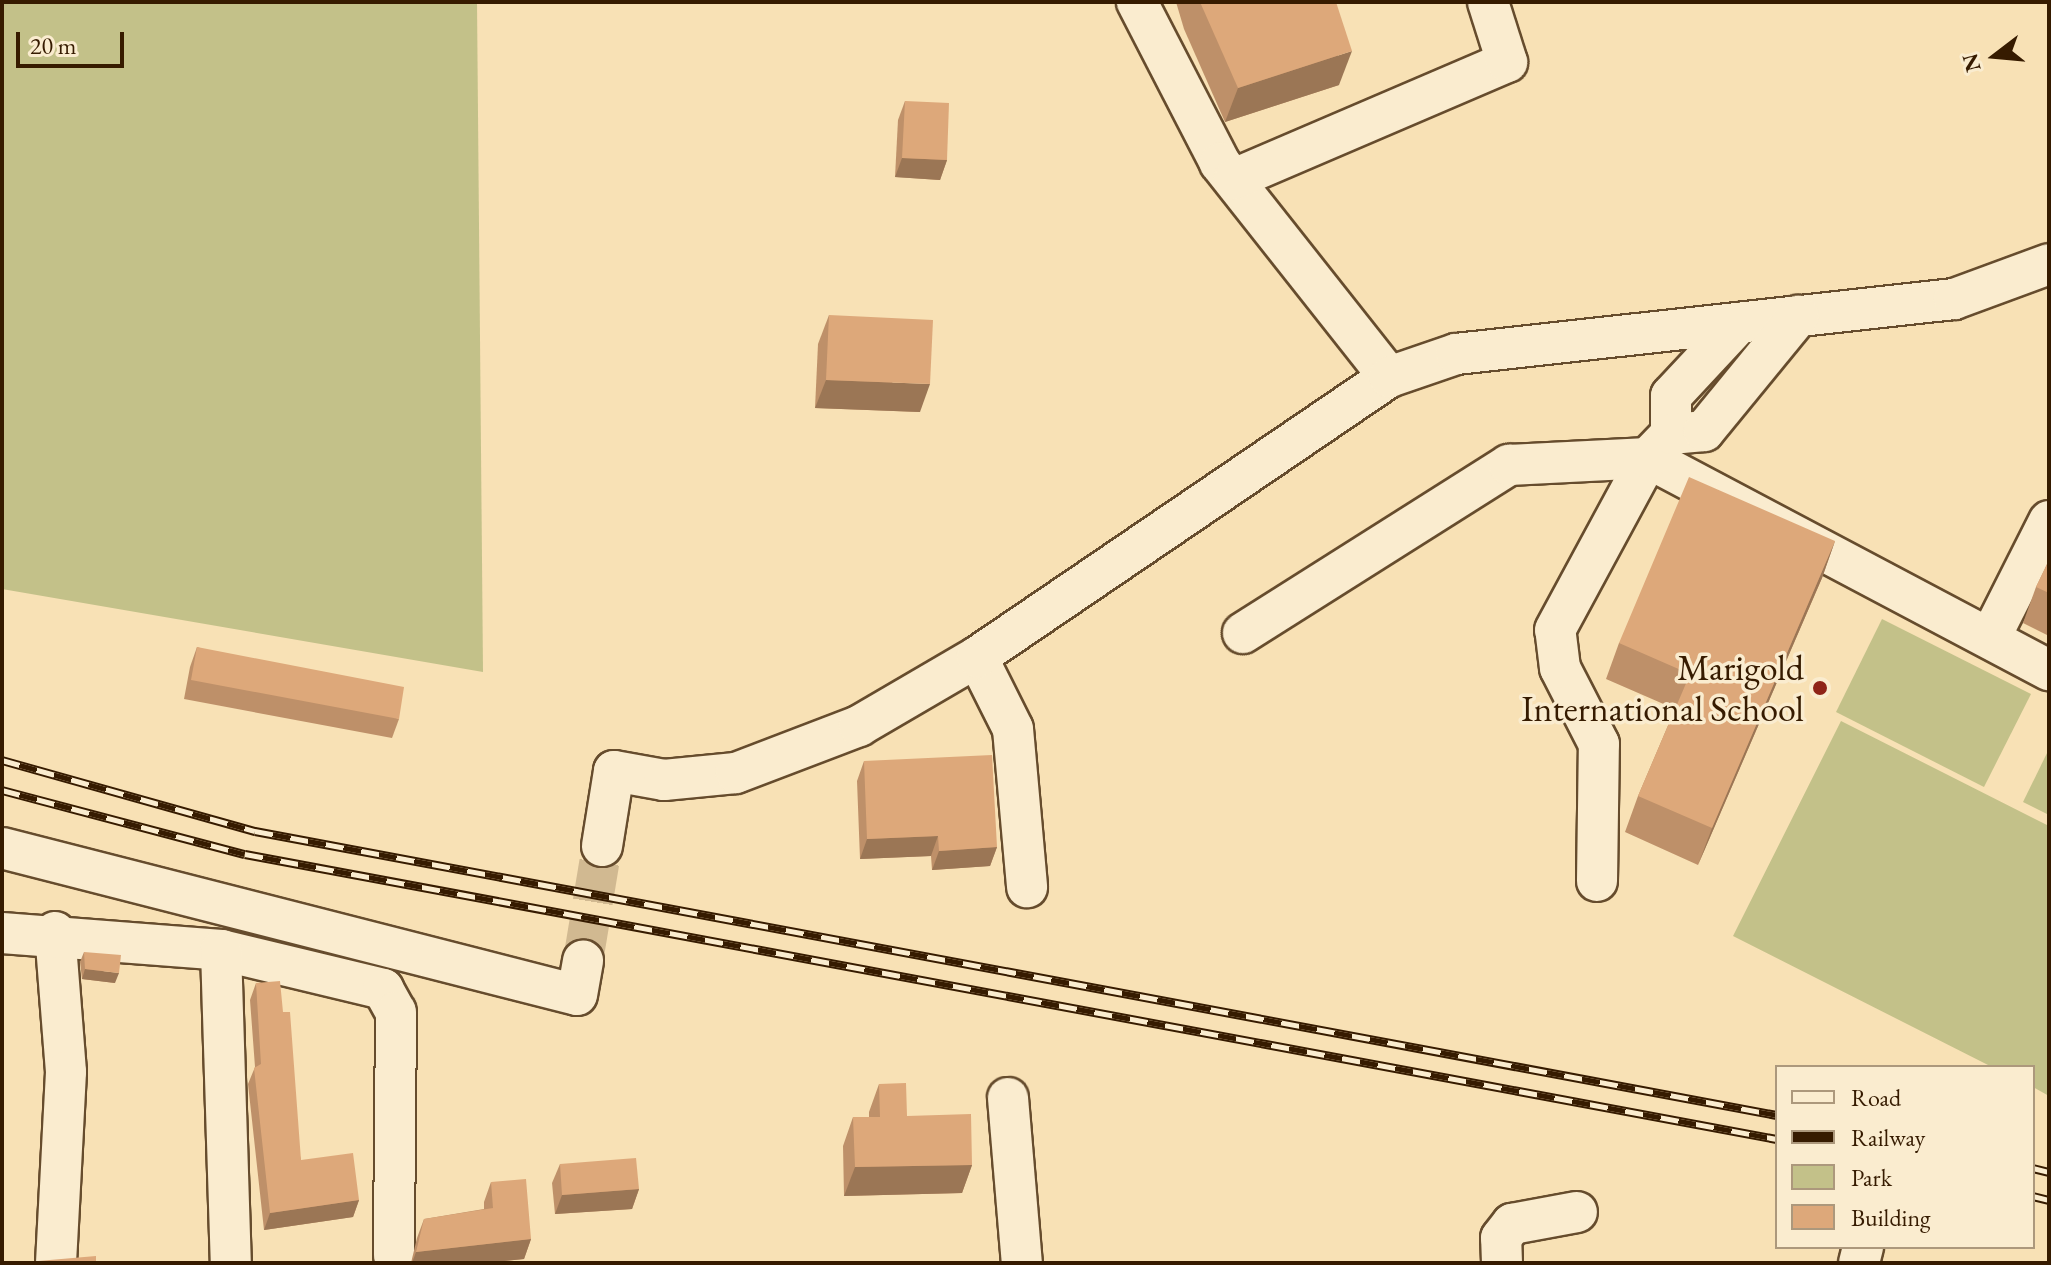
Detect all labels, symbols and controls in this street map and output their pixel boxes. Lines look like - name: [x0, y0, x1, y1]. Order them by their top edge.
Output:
- scale bar: [20, 16, 128, 66]
- north arrow: [1955, 16, 2035, 96]
- text: 20 m: [30, 30, 77, 61]
- text: N: [1955, 50, 1988, 75]
- place label: Marigold International School: [1521, 645, 1804, 730]
- marker: Marigold International School: [1811, 679, 1829, 697]
- legend: [1775, 1065, 2035, 1249]
- text: Road: [1851, 1082, 1901, 1113]
- text: Railway: [1851, 1122, 1925, 1153]
- text: Park: [1851, 1162, 1892, 1193]
- text: Building: [1851, 1202, 1931, 1233]

